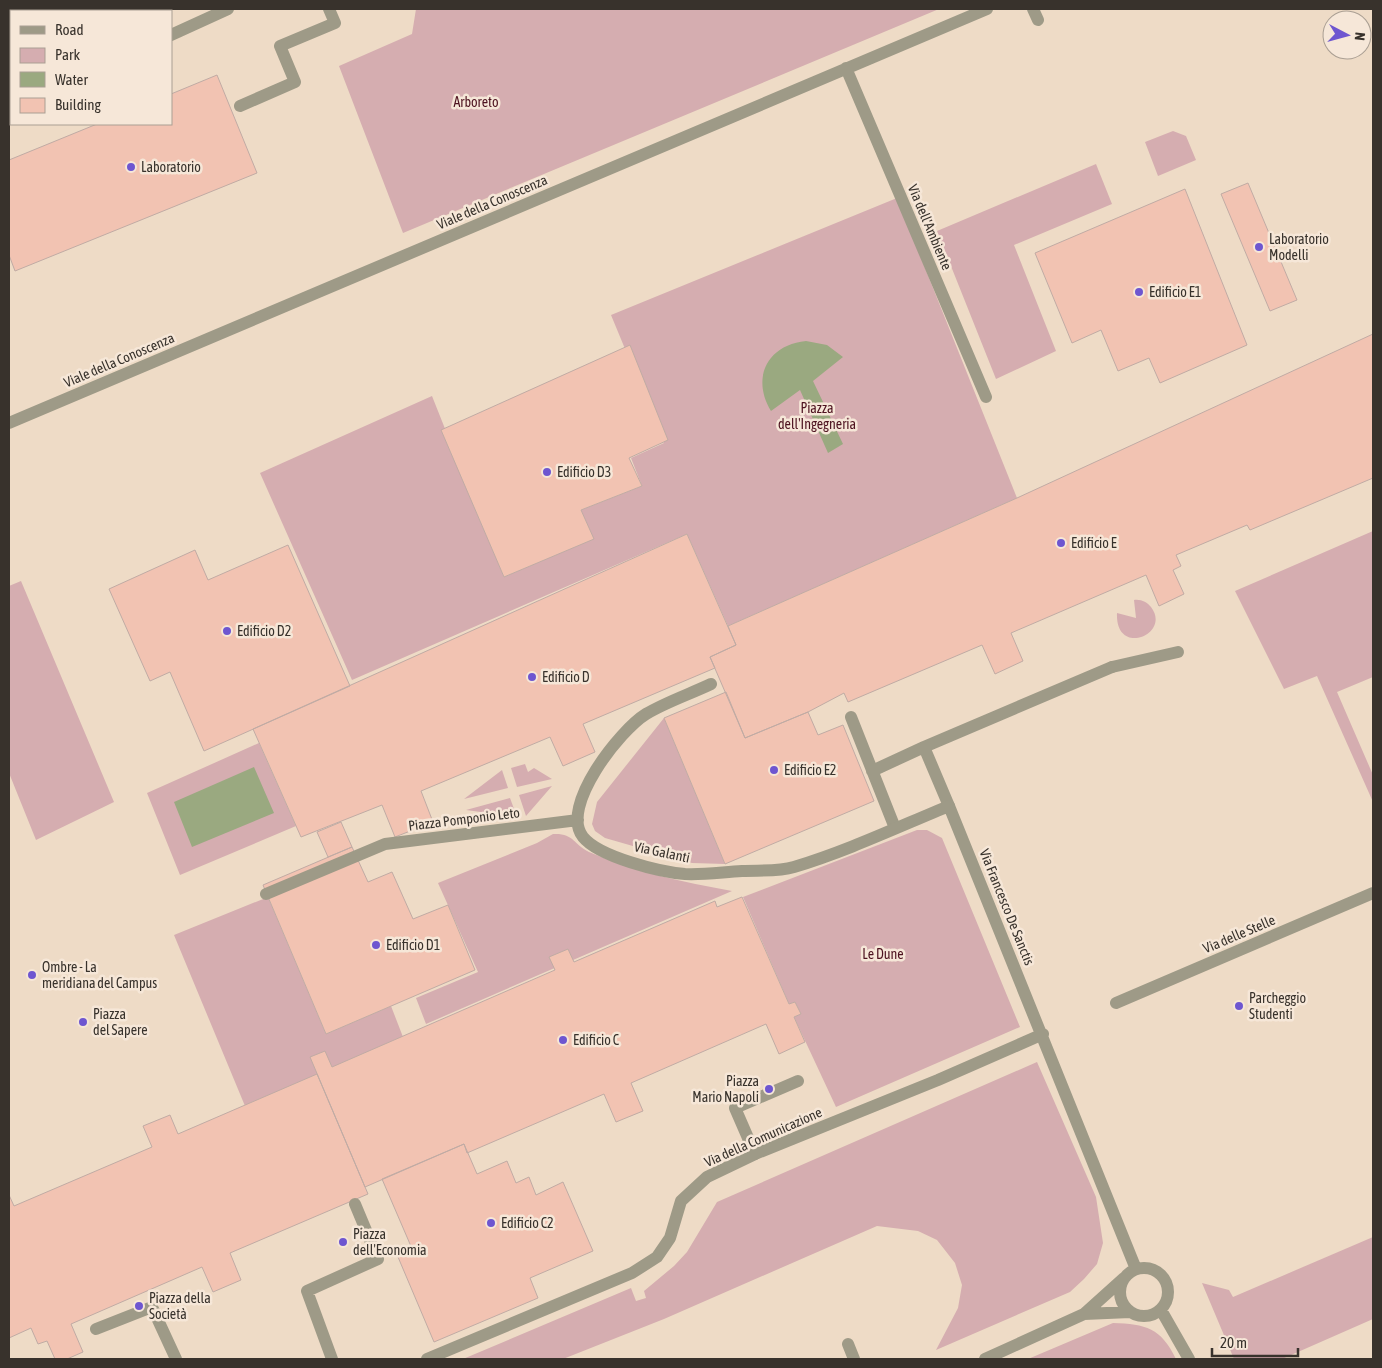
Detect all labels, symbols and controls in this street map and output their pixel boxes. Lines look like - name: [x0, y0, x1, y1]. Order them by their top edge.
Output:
- legend: [10, 10, 172, 125]
- north arrow: [1322, 10, 1372, 60]
- text: Road: [55, 21, 84, 38]
- text: N: [1352, 31, 1368, 41]
- text: Park: [55, 46, 80, 63]
- text: Water: [55, 71, 88, 88]
- park label: Arboreto: [453, 94, 499, 110]
- text: Building: [55, 96, 101, 113]
- place label: Laboratorio: [141, 159, 201, 175]
- marker: Laboratorio: [125, 161, 137, 173]
- street label: Viale della Conoscenza: [434, 172, 550, 232]
- street label: Via dell'Ambiente: [905, 182, 955, 272]
- place label: Laboratorio Modelli: [1269, 231, 1329, 263]
- marker: Laboratorio Modelli: [1253, 241, 1265, 253]
- place label: Edificio E1: [1149, 284, 1201, 300]
- marker: Edificio E1: [1133, 286, 1145, 298]
- street label: Viale della Conoscenza: [61, 330, 177, 390]
- park label: Piazza dell'Ingegneria: [778, 400, 856, 432]
- place label: Edificio D3: [557, 464, 611, 480]
- marker: Edificio D3: [541, 466, 553, 478]
- place label: Edificio E: [1071, 535, 1117, 551]
- marker: Edificio E: [1055, 537, 1067, 549]
- place label: Edificio D2: [237, 623, 291, 639]
- marker: Edificio D2: [221, 625, 233, 637]
- place label: Edificio D: [542, 669, 590, 685]
- marker: Edificio D: [526, 671, 538, 683]
- place label: Edificio E2: [784, 762, 836, 778]
- marker: Edificio E2: [768, 764, 780, 776]
- street label: Piazza Pomponio Leto: [407, 804, 521, 834]
- street label: Via Galanti: [633, 838, 691, 866]
- street label: Via Francesco De Sanctis: [976, 847, 1038, 967]
- street label: Via delle Stelle: [1201, 912, 1277, 956]
- place label: Edificio D1: [386, 937, 440, 953]
- marker: Edificio D1: [370, 939, 382, 951]
- park label: Le Dune: [862, 946, 904, 962]
- place label: Ombre - La meridiana del Campus: [42, 959, 157, 991]
- marker: Ombre - La meridiana del Campus: [26, 969, 38, 981]
- place label: Parcheggio Studenti: [1249, 990, 1306, 1022]
- marker: Parcheggio Studenti: [1233, 1000, 1245, 1012]
- place label: Piazza del Sapere: [93, 1006, 148, 1038]
- marker: Piazza del Sapere: [77, 1016, 89, 1028]
- place label: Edificio C: [573, 1032, 620, 1048]
- marker: Edificio C: [557, 1034, 569, 1046]
- place label: Piazza Mario Napoli: [692, 1073, 759, 1105]
- marker: Piazza Mario Napoli: [763, 1083, 775, 1095]
- street label: Via della Comunicazione: [702, 1104, 824, 1170]
- place label: Edificio C2: [501, 1215, 554, 1231]
- marker: Edificio C2: [485, 1217, 497, 1229]
- place label: Piazza dell'Economia: [353, 1226, 427, 1258]
- marker: Piazza dell'Economia: [337, 1236, 349, 1248]
- place label: Piazza della Società: [149, 1290, 211, 1322]
- marker: Piazza della Società: [133, 1300, 145, 1312]
- scale bar: [1212, 1326, 1298, 1358]
- text: 20 m: [1220, 1334, 1247, 1351]

